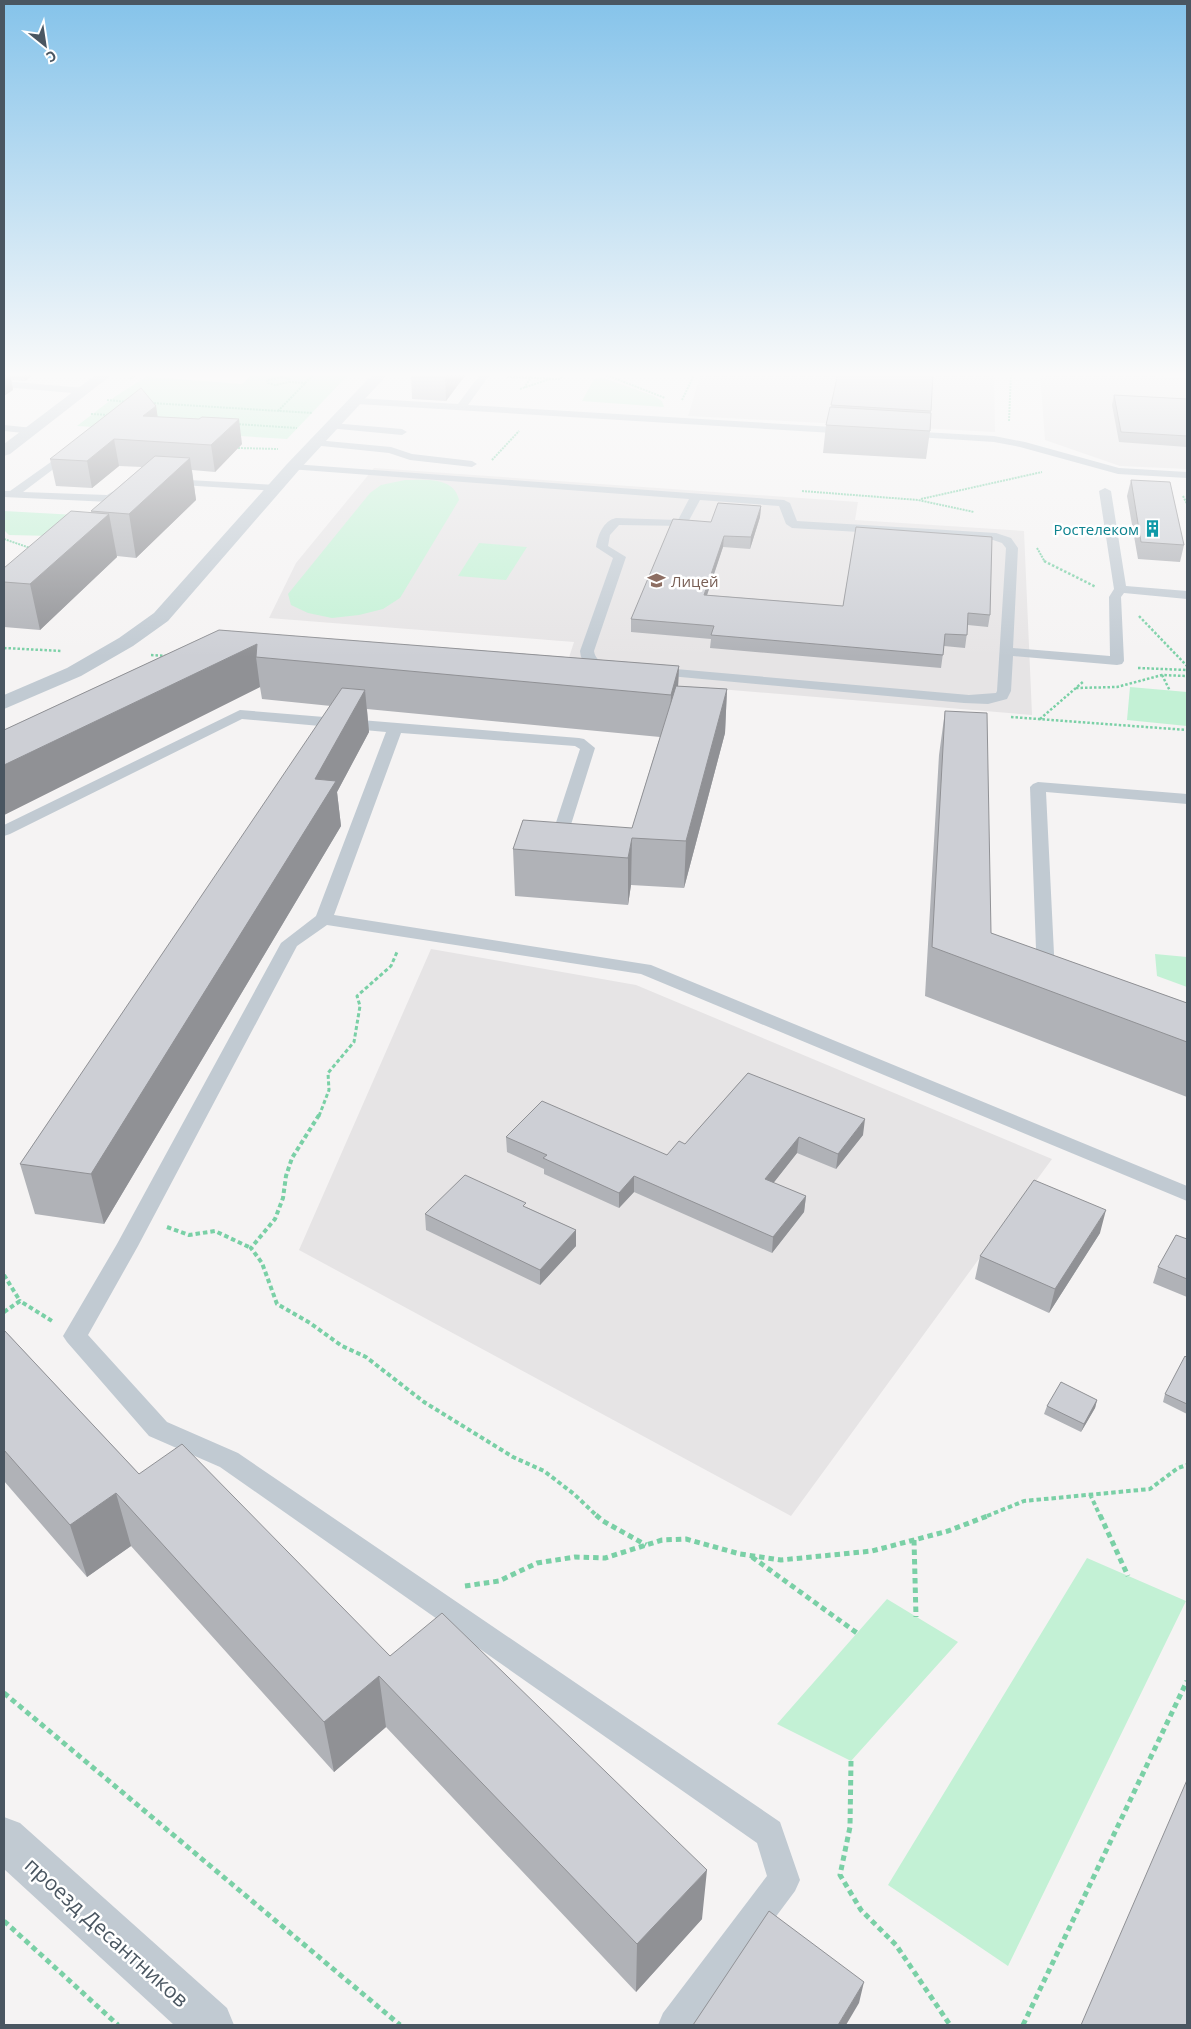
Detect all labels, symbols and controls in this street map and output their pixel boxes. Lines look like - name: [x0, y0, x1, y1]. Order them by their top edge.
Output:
- north arrow: [20, 20, 70, 70]
- text: С: [43, 46, 60, 67]
- place label: Ростелеком: [1054, 519, 1139, 539]
- building icon: Ростелеком: [1143, 519, 1163, 539]
- school or university icon: Лицей: [647, 571, 667, 591]
- place label: Лицей: [671, 571, 718, 591]
- street label: проезд Десантников: [19, 1851, 195, 2013]

